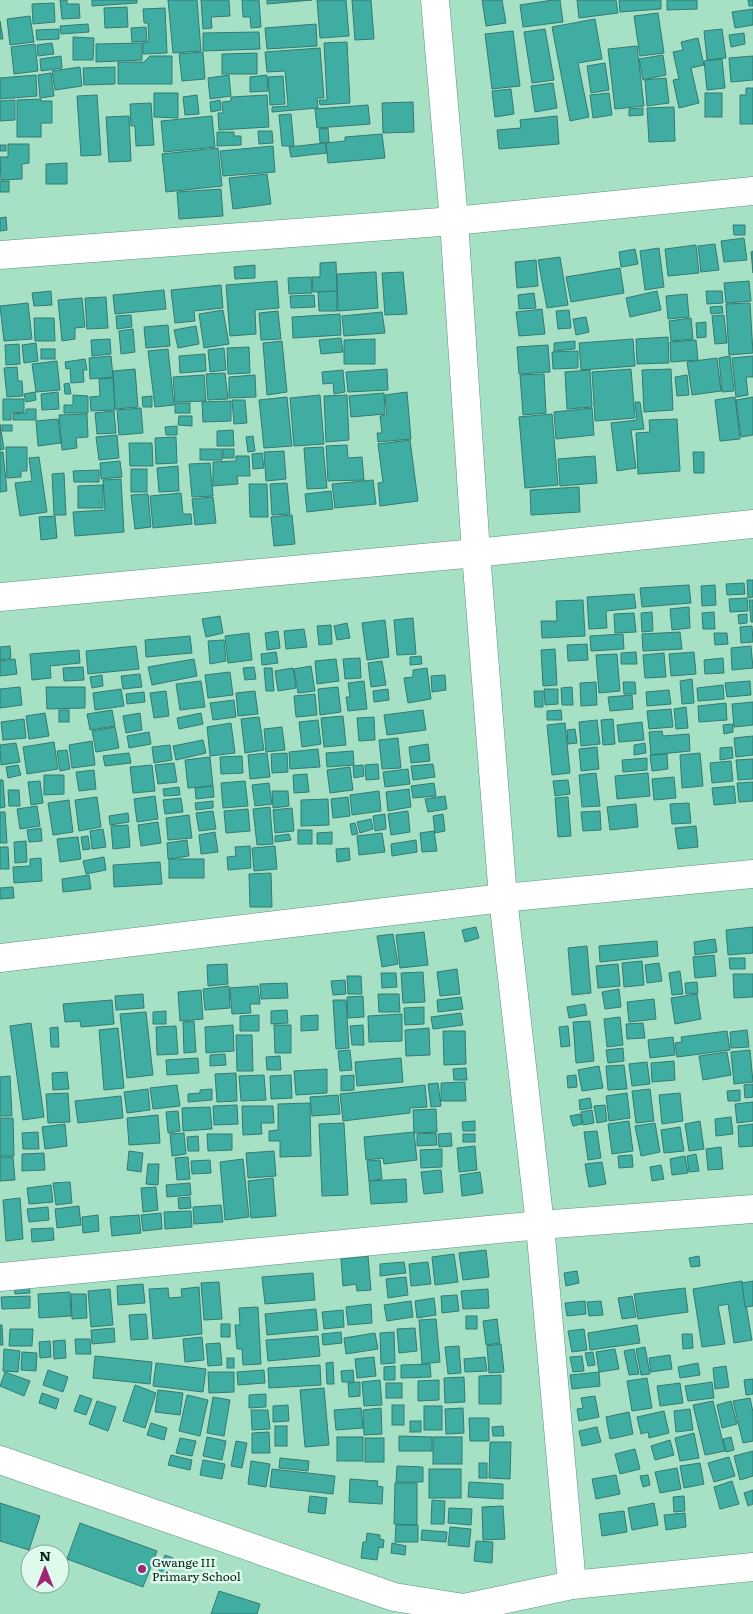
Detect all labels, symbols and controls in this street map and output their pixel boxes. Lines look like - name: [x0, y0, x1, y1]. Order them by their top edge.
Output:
- north arrow: [20, 1544, 70, 1594]
- text: N: [39, 1545, 51, 1565]
- place label: Gwange III Primary School: [152, 1553, 241, 1585]
- marker: Gwange III Primary School: [136, 1563, 148, 1575]

